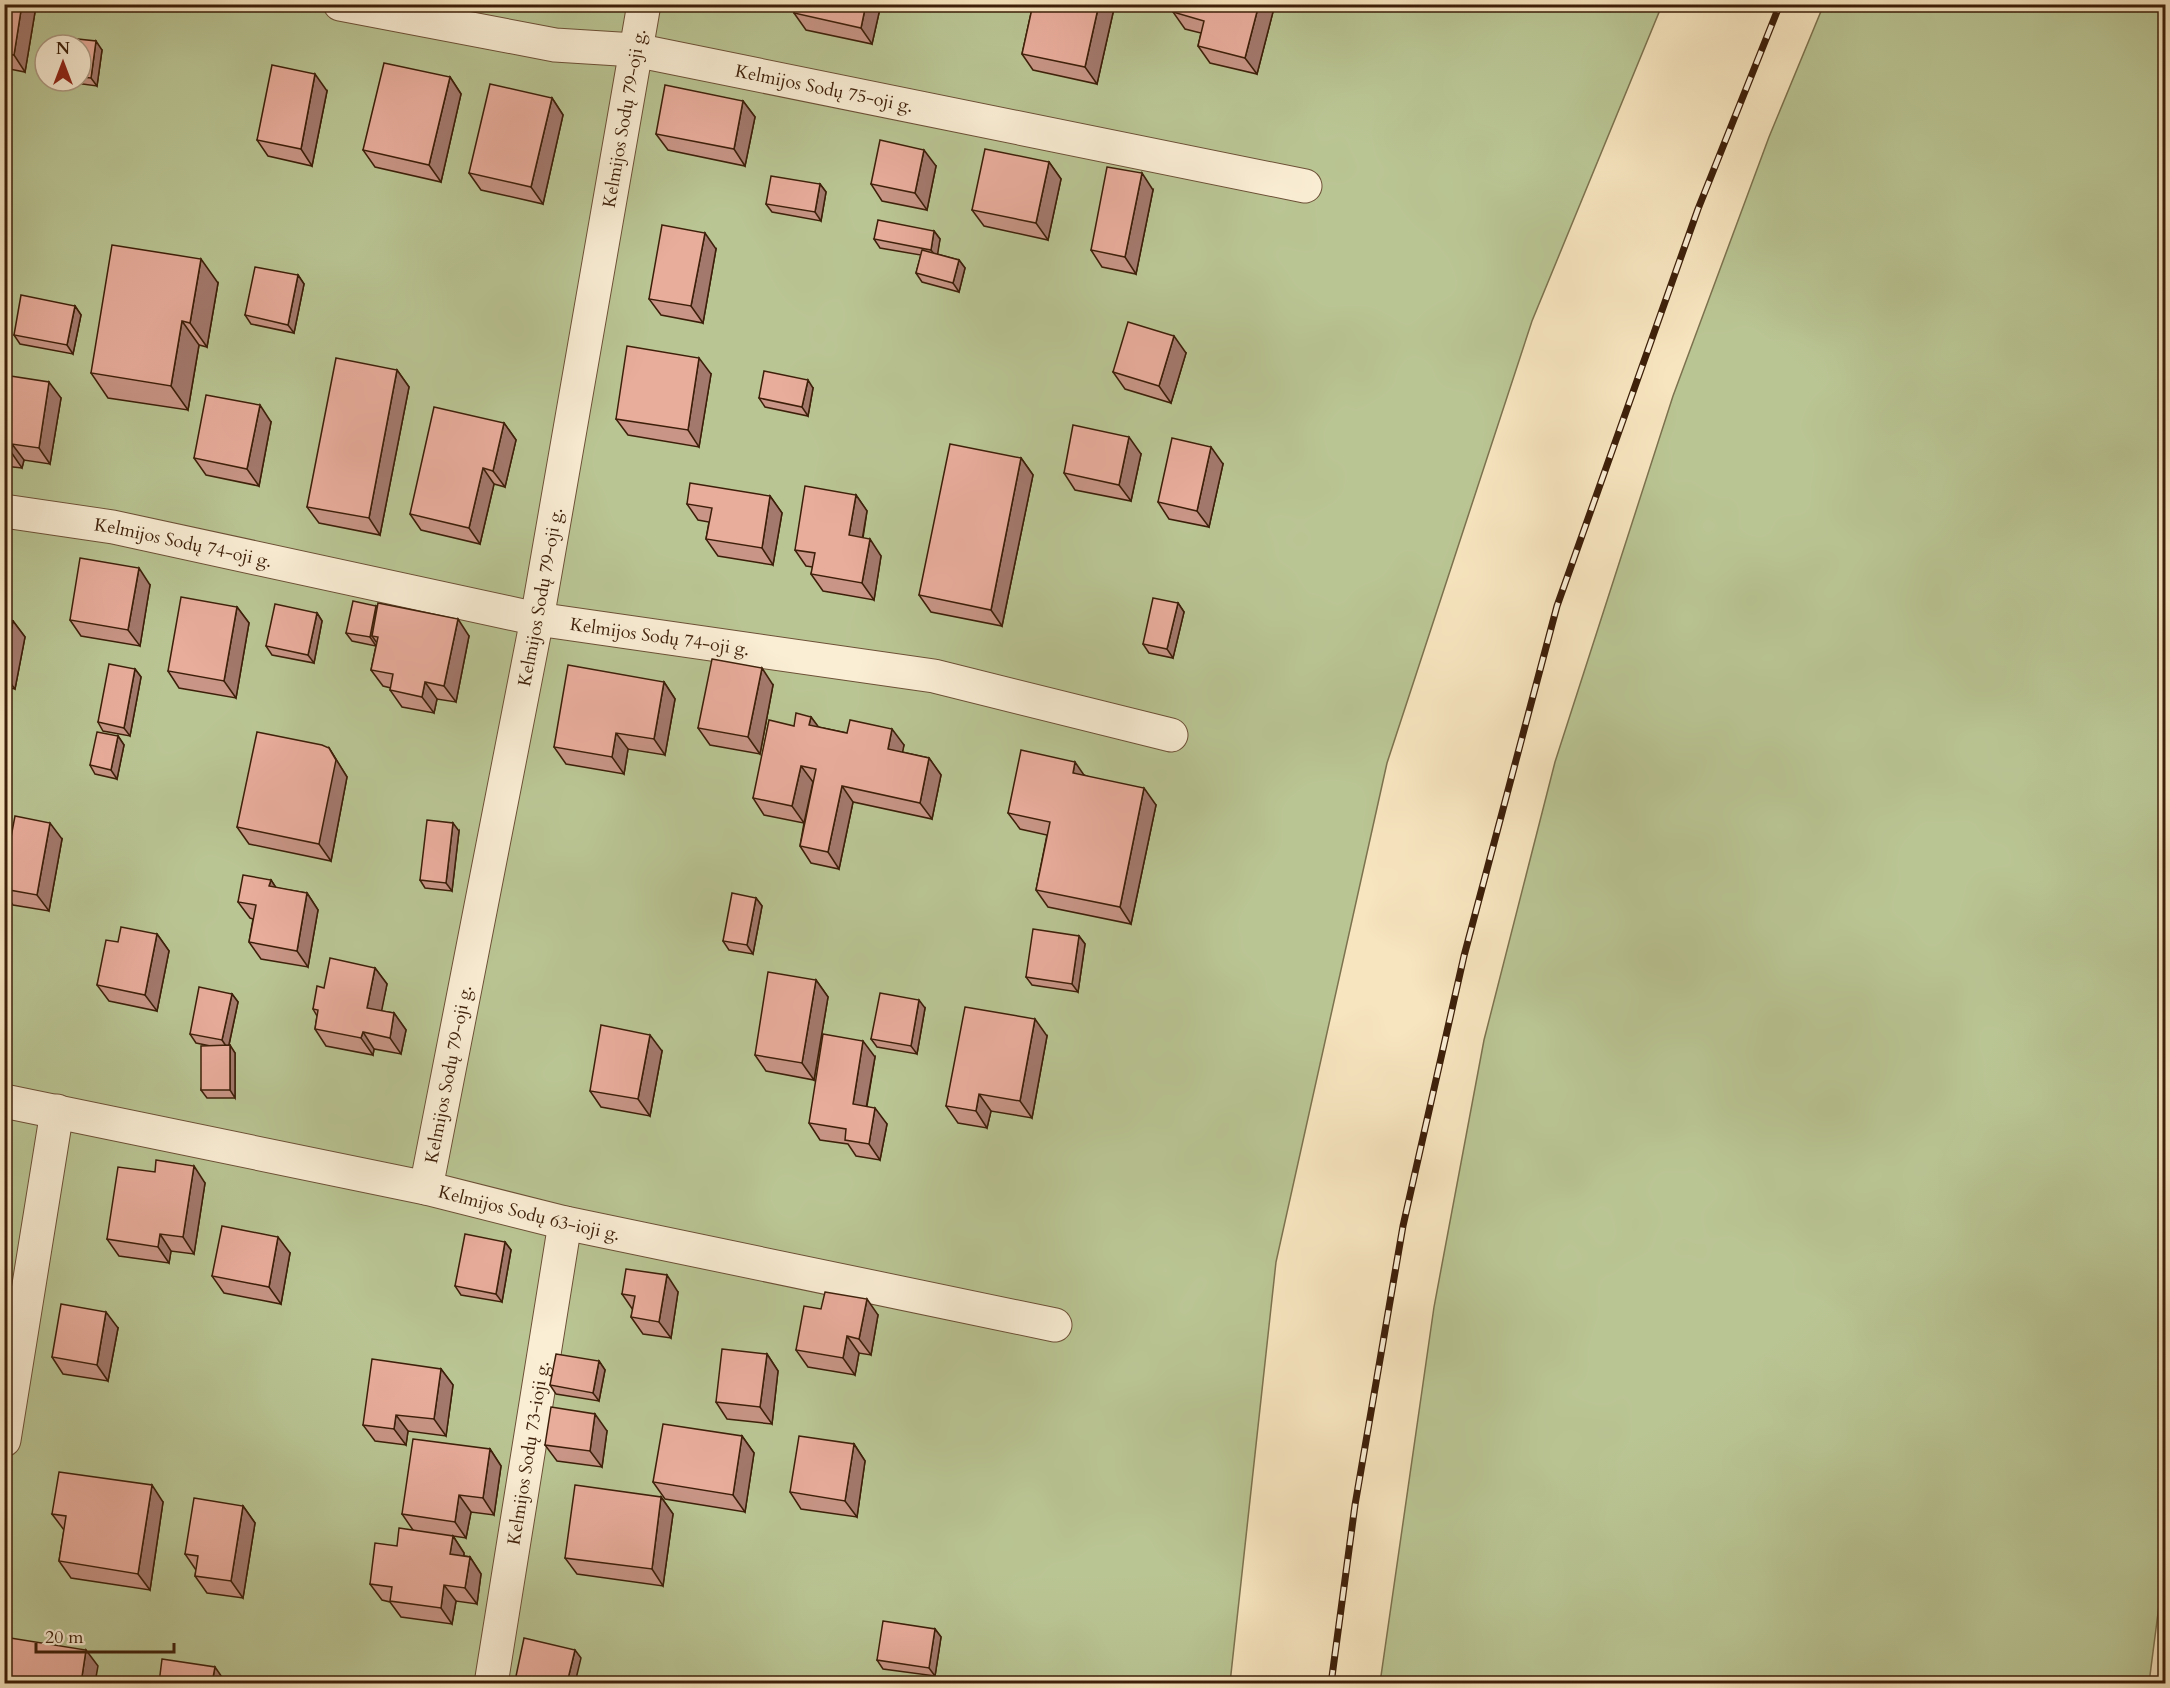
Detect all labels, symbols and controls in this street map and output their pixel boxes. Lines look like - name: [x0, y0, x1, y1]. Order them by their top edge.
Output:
- street label: Kelmijos Sodų 79-oji g.: [597, 27, 652, 210]
- north arrow: [33, 33, 93, 93]
- text: N: [56, 38, 70, 60]
- street label: Kelmijos Sodų 75-oji g.: [733, 59, 915, 119]
- street label: Kelmijos Sodų 79-oji g.: [512, 506, 569, 689]
- street label: Kelmijos Sodų 74-oji g.: [93, 512, 274, 574]
- street label: Kelmijos Sodų 74-oji g.: [568, 612, 751, 662]
- street label: Kelmijos Sodų 79-oji g.: [419, 983, 478, 1166]
- street label: Kelmijos Sodų 63-ioji g.: [435, 1180, 622, 1247]
- street label: Kelmijos Sodų 73-ioji g.: [501, 1359, 556, 1547]
- scale bar: [36, 1616, 174, 1654]
- text: 20 m: [45, 1625, 84, 1650]

